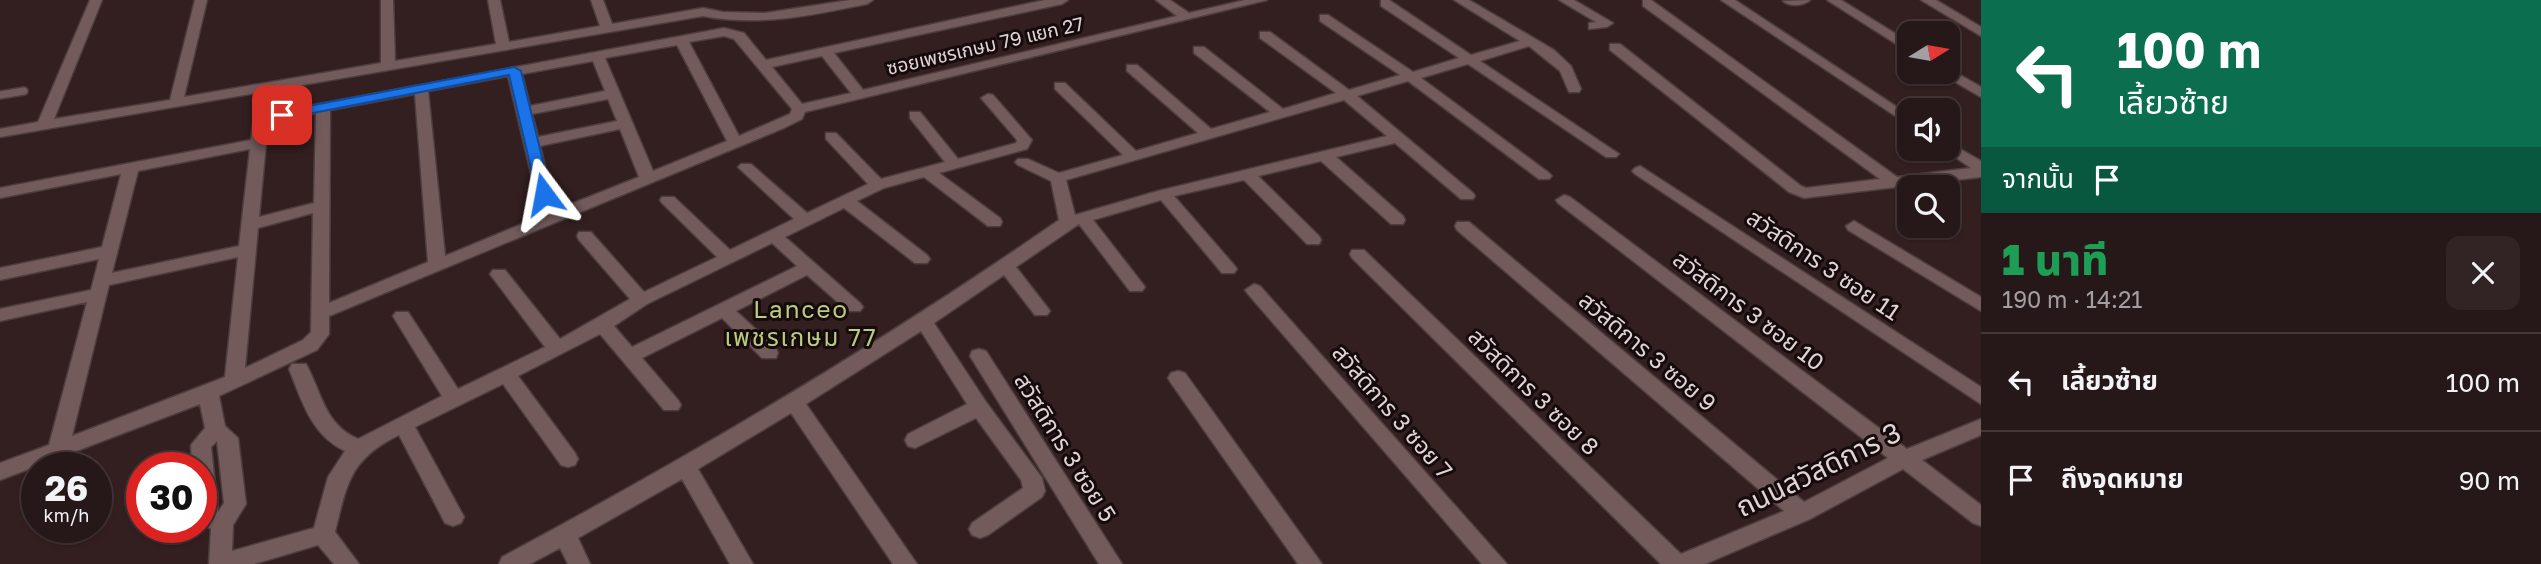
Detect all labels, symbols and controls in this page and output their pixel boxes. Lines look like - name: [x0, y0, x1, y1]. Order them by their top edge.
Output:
- street label: ซอยเพชรเกษม 79 แยก 27: [884, 11, 1086, 79]
- text: 100 m: [2117, 20, 2261, 79]
- north arrow: [1897, 21, 1960, 84]
- map controls: [1897, 21, 1960, 238]
- icon: left: [2002, 28, 2093, 119]
- text: เลี้ยวซ้าย: [2117, 83, 2229, 121]
- pin: [252, 85, 312, 145]
- icon: arrive: [263, 96, 301, 134]
- button: sound: [1897, 98, 1960, 161]
- position arrow: [507, 157, 581, 231]
- icon: arrive: [2088, 161, 2126, 199]
- text: จากนั้น: [2002, 163, 2074, 194]
- button: search: [1897, 175, 1960, 238]
- street label: สวัสดิการ 3 ซอย 11: [1742, 202, 1906, 326]
- text: 1 นาที: [2002, 234, 2108, 284]
- button: close: [2446, 236, 2520, 310]
- street label: สวัสดิการ 3 ซอย 10: [1668, 244, 1830, 376]
- street label: สวัสดิการ 3 ซอย 9: [1574, 285, 1722, 417]
- text: 190 m · 14:21: [2002, 285, 2142, 313]
- district label: Lanceo เพชรเกษม 77: [724, 294, 878, 351]
- street label: สวัสดิการ 3 ซอย 8: [1463, 322, 1605, 460]
- street label: สวัสดิการ 3 ซอย 7: [1327, 338, 1459, 484]
- icon: left: [2002, 363, 2040, 401]
- text: เลี้ยวซ้าย: [2061, 365, 2158, 396]
- text: 100 m: [2446, 367, 2520, 398]
- street label: สวัสดิการ 3 ซอย 5: [1009, 368, 1123, 526]
- street label: ถนนสวัสดิการ 3: [1730, 415, 1906, 523]
- speed limit sign: 30: [126, 452, 217, 543]
- icon: arrive: [2002, 461, 2040, 499]
- text: ถึงจุดหมาย: [2061, 463, 2184, 494]
- text: 90 m: [2459, 465, 2520, 496]
- text: 26: [45, 467, 88, 509]
- text: km/h: [44, 504, 89, 526]

